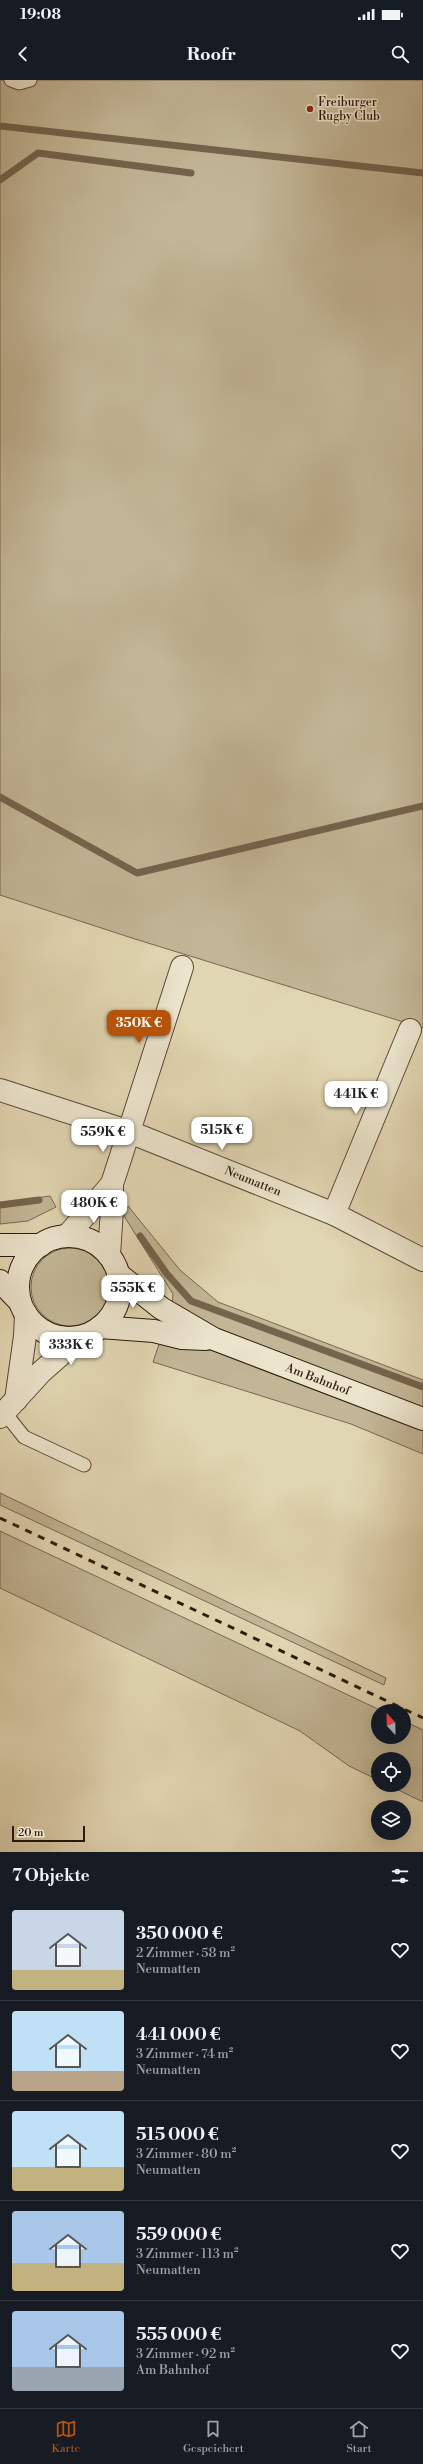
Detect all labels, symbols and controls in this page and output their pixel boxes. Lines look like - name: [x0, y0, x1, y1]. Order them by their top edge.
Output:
- text: 19:08: [20, 5, 61, 24]
- icon: back: [12, 43, 34, 65]
- text: Roofr: [187, 43, 236, 66]
- icon: search: [389, 43, 411, 65]
- place label: Freiburger Rugby Club: [318, 95, 380, 124]
- marker: Freiburger Rugby Club: [305, 104, 315, 114]
- pin: 350K €: [106, 1010, 172, 1044]
- text: 350K €: [116, 1015, 162, 1031]
- pin: 441K €: [323, 1081, 389, 1115]
- text: 441K €: [334, 1086, 378, 1102]
- pin: 515K €: [189, 1117, 255, 1151]
- pin: 559K €: [70, 1119, 136, 1153]
- text: 515K €: [200, 1122, 244, 1138]
- text: 559K €: [80, 1124, 126, 1140]
- street label: Neumatten: [222, 1163, 283, 1200]
- pin: 480K €: [61, 1190, 127, 1224]
- text: 480K €: [70, 1195, 118, 1211]
- pin: 555K €: [100, 1275, 166, 1309]
- text: 555K €: [110, 1280, 156, 1296]
- pin: 333K €: [38, 1332, 104, 1366]
- text: 333K €: [49, 1337, 93, 1353]
- street label: Am Bahnhof: [282, 1360, 353, 1399]
- north arrow: [371, 1704, 411, 1744]
- map controls: [371, 1704, 411, 1840]
- button: locate: [371, 1752, 411, 1792]
- button: layers: [371, 1800, 411, 1840]
- scale bar: [12, 1824, 85, 1843]
- text: 20 m: [18, 1826, 43, 1840]
- text: 7 Objekte: [12, 1865, 90, 1887]
- icon: filters: [389, 1865, 411, 1887]
- text: 350 000 €: [136, 1923, 223, 1945]
- icon: home: [44, 1926, 92, 1974]
- icon: heart: [389, 1939, 411, 1961]
- text: 2 Zimmer · 58 m²: [136, 1945, 235, 1961]
- text: Neumatten: [136, 1961, 201, 1977]
- text: 441 000 €: [136, 2024, 221, 2046]
- icon: home: [44, 2027, 92, 2075]
- icon: heart: [389, 2040, 411, 2062]
- text: 3 Zimmer · 74 m²: [136, 2046, 233, 2062]
- text: Neumatten: [136, 2062, 201, 2078]
- text: 515 000 €: [136, 2124, 219, 2146]
- icon: home: [44, 2127, 92, 2175]
- icon: heart: [389, 2140, 411, 2162]
- text: 3 Zimmer · 80 m²: [136, 2146, 236, 2162]
- text: Neumatten: [136, 2162, 201, 2178]
- text: 559 000 €: [136, 2224, 221, 2246]
- icon: home: [44, 2227, 92, 2275]
- icon: heart: [389, 2240, 411, 2262]
- text: 3 Zimmer · 113 m²: [136, 2246, 239, 2262]
- text: Neumatten: [136, 2262, 201, 2278]
- text: 555 000 €: [136, 2324, 221, 2346]
- icon: home: [44, 2327, 92, 2375]
- icon: heart: [389, 2340, 411, 2362]
- text: 3 Zimmer · 92 m²: [136, 2346, 235, 2362]
- text: Am Bahnhof: [136, 2362, 210, 2378]
- tab: Karte: [52, 2418, 80, 2456]
- tab: Gespeichert: [183, 2418, 244, 2456]
- tab: Start: [347, 2418, 371, 2456]

